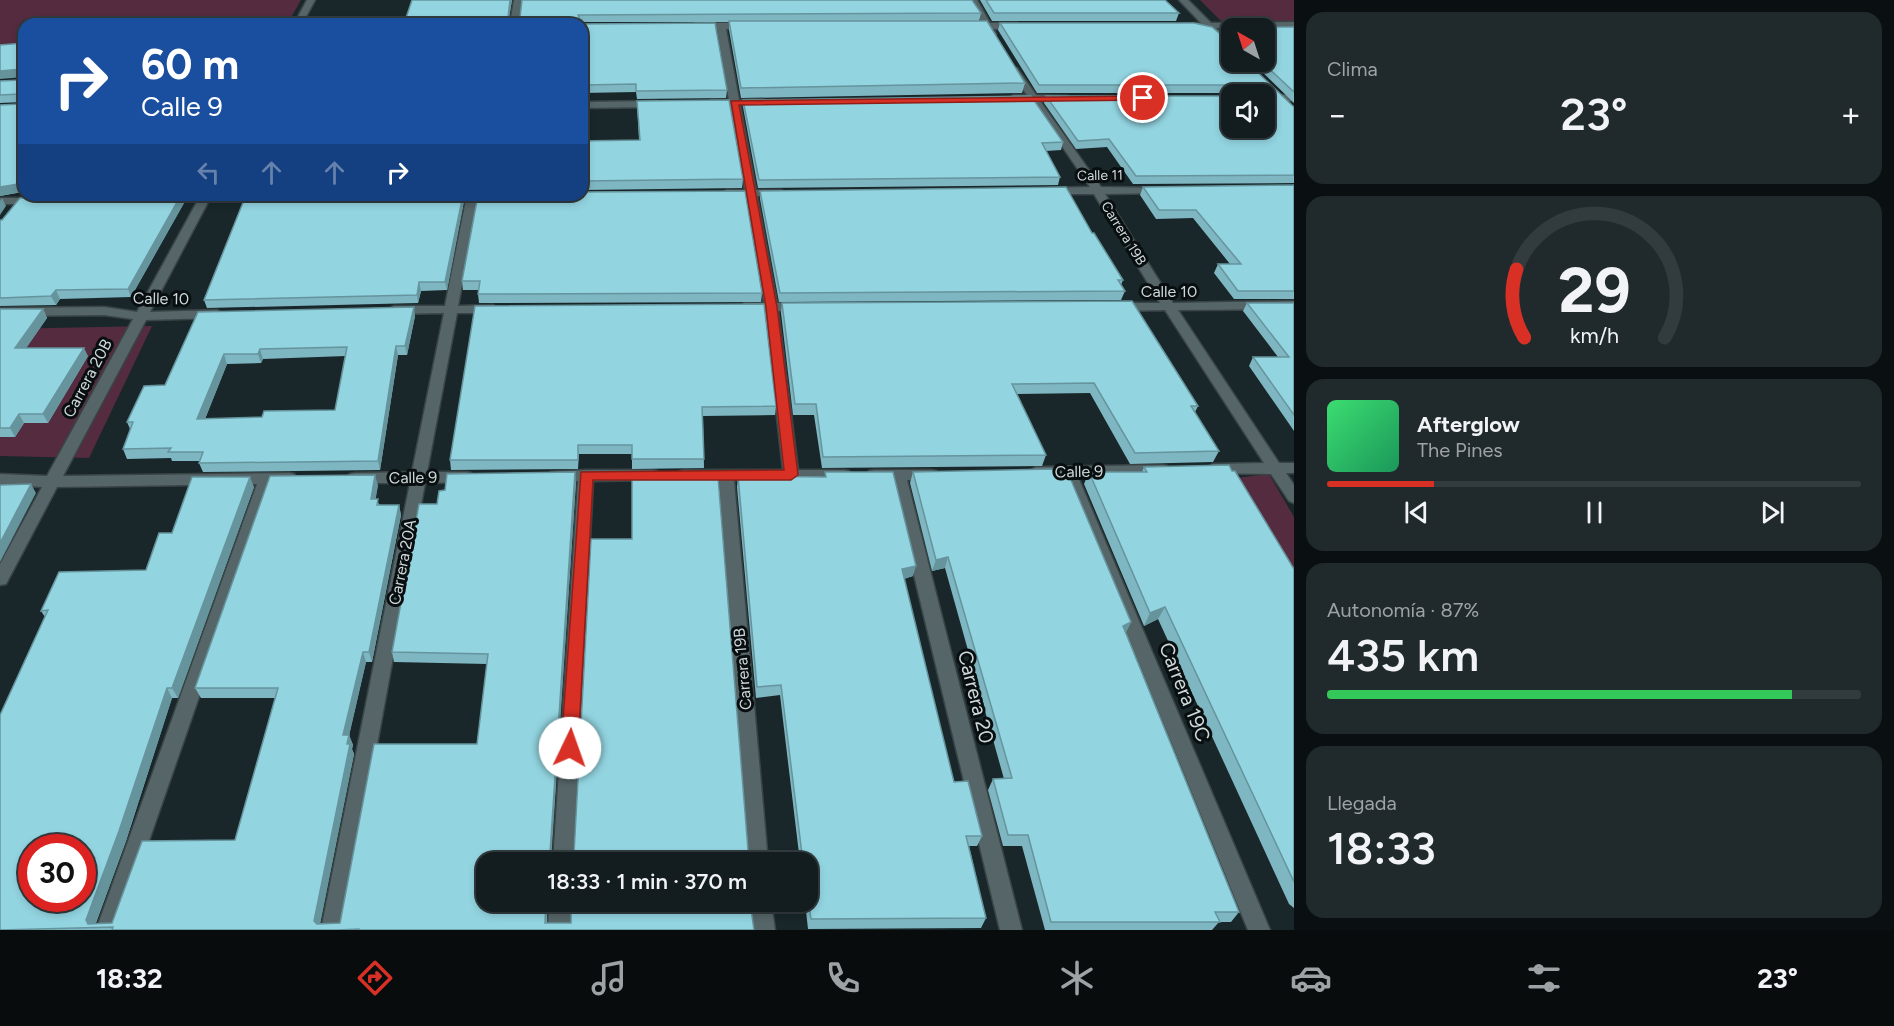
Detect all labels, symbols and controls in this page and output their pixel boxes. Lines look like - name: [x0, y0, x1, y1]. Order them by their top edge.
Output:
- north arrow: [1221, 18, 1275, 72]
- map controls: [1221, 18, 1275, 138]
- text: 60 m: [141, 39, 239, 90]
- icon: right: [42, 42, 120, 120]
- text: Clima: [1327, 57, 1378, 81]
- pin: [1117, 72, 1168, 123]
- icon: arrive: [1126, 81, 1159, 114]
- button: sound: [1221, 84, 1275, 138]
- text: 23°: [1560, 87, 1628, 141]
- text: Calle 9: [141, 90, 223, 123]
- text: −: [1327, 95, 1348, 134]
- text: +: [1840, 95, 1861, 134]
- icon: left: [192, 156, 225, 189]
- icon: ahead: [255, 156, 288, 189]
- icon: ahead: [318, 156, 351, 189]
- icon: right: [381, 156, 414, 189]
- street label: Calle 11: [1077, 167, 1123, 184]
- street label: Carrera 19B: [1097, 198, 1150, 268]
- text: 29: [1558, 254, 1630, 329]
- street label: Calle 10: [1141, 282, 1197, 301]
- street label: Calle 10: [133, 289, 189, 308]
- text: km/h: [1570, 324, 1618, 349]
- street label: Carrera 20B: [59, 336, 116, 421]
- text: Afterglow: [1417, 411, 1520, 438]
- text: The Pines: [1417, 438, 1503, 462]
- street label: Calle 9: [1055, 462, 1103, 481]
- street label: Calle 9: [389, 468, 437, 487]
- icon: previous: [1400, 496, 1433, 529]
- icon: pause: [1578, 496, 1611, 529]
- icon: next: [1756, 496, 1789, 529]
- street label: Carrera 20A: [385, 518, 420, 607]
- text: Autonomía · 87%: [1327, 598, 1479, 622]
- street label: Carrera 19B: [729, 627, 756, 711]
- text: 435 km: [1327, 628, 1479, 682]
- street label: Carrera 19C: [1154, 639, 1216, 745]
- street label: Carrera 20: [953, 648, 999, 746]
- position arrow: [538, 716, 602, 780]
- text: Llegada: [1327, 791, 1397, 815]
- text: 18:33: [1327, 821, 1436, 875]
- speed limit sign: 30: [18, 834, 96, 912]
- text: 18:33 · 1 min · 370 m: [547, 868, 747, 895]
- icon: directions: [354, 957, 396, 999]
- icon: music: [588, 957, 630, 999]
- icon: phone: [822, 957, 864, 999]
- icon: climate: [1056, 957, 1098, 999]
- icon: car: [1290, 957, 1332, 999]
- icon: filters: [1523, 957, 1565, 999]
- text: 18:32: [96, 962, 163, 995]
- text: 23°: [1757, 962, 1798, 995]

